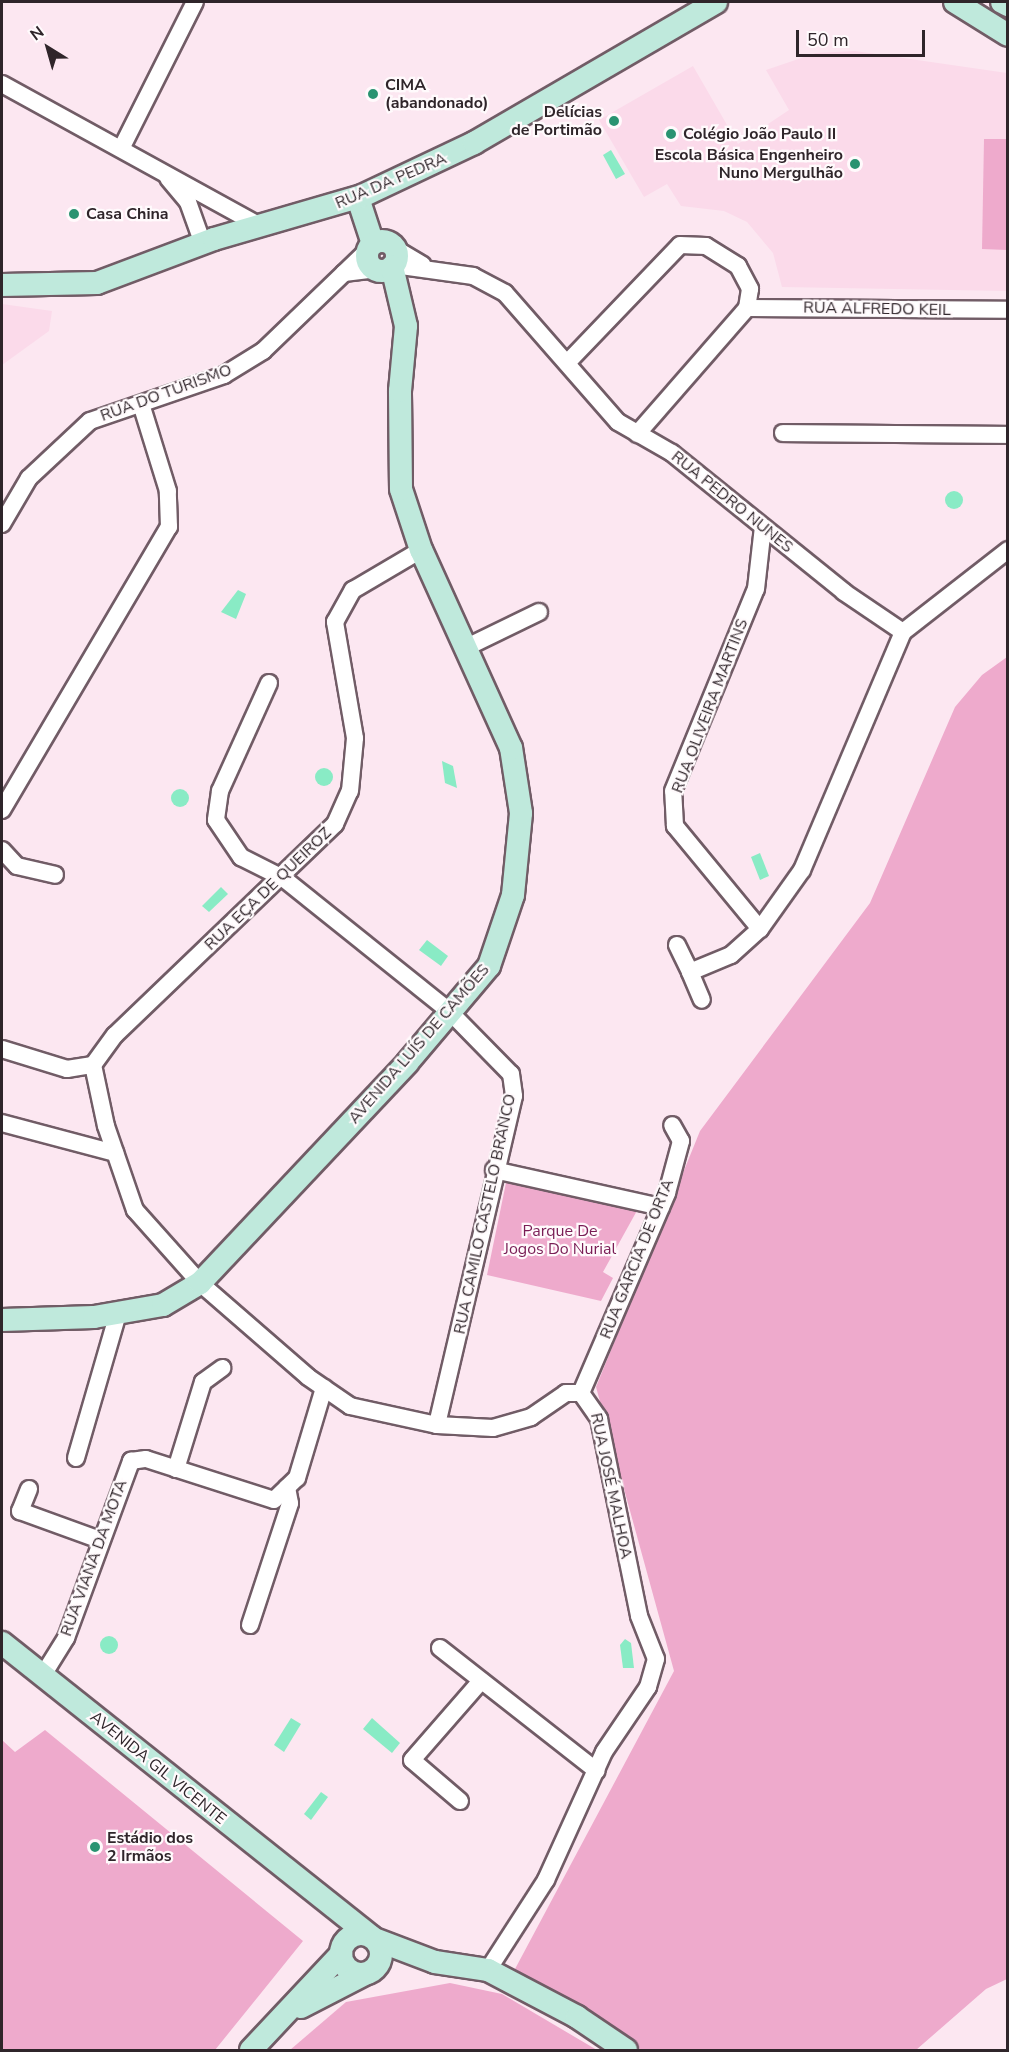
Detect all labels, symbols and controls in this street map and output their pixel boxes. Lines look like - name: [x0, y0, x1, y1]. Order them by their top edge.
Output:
- north arrow: [18, 18, 78, 78]
- scale bar: [799, 18, 928, 56]
- text: N: [26, 21, 49, 46]
- text: 50 m: [807, 28, 849, 52]
- place label: CIMA (abandonado): [385, 75, 489, 113]
- marker: CIMA (abandonado): [366, 87, 380, 101]
- place label: Delícias de Portimão: [511, 102, 602, 140]
- marker: Delícias de Portimão: [607, 114, 621, 128]
- place label: Colégio João Paulo II: [683, 124, 836, 144]
- marker: Colégio João Paulo II: [664, 127, 678, 141]
- place label: Escola Básica Engenheiro Nuno Mergulhão: [655, 145, 843, 183]
- street label: RUA DA PEDRA: [332, 149, 450, 213]
- marker: Escola Básica Engenheiro Nuno Mergulhão: [848, 157, 862, 171]
- place label: Casa China: [86, 204, 169, 224]
- marker: Casa China: [67, 207, 81, 221]
- street label: RUA ALFREDO KEIL: [803, 298, 951, 320]
- street label: RUA DO TURISMO: [98, 360, 234, 426]
- street label: RUA PEDRO NUNES: [667, 447, 797, 557]
- street label: RUA OLIVEIRA MARTINS: [668, 616, 752, 796]
- street label: RUA EÇA DE QUEIROZ: [201, 824, 335, 954]
- street label: AVENIDA LUÍS DE CAMÕES: [345, 960, 493, 1128]
- street label: RUA CAMILO CASTELO BRANCO: [450, 1092, 520, 1336]
- street label: RUA GARCIA DE ORTA: [596, 1176, 678, 1342]
- park label: Parque De Jogos Do Nurial: [504, 1221, 616, 1259]
- street label: RUA JOSÉ MALHOA: [586, 1411, 636, 1561]
- street label: RUA VIANA DA MOTA: [57, 1477, 131, 1639]
- street label: AVENIDA GIL VICENTE: [86, 1707, 230, 1829]
- place label: Estádio dos 2 Irmãos: [107, 1828, 193, 1866]
- marker: Estádio dos 2 Irmãos: [88, 1840, 102, 1854]

